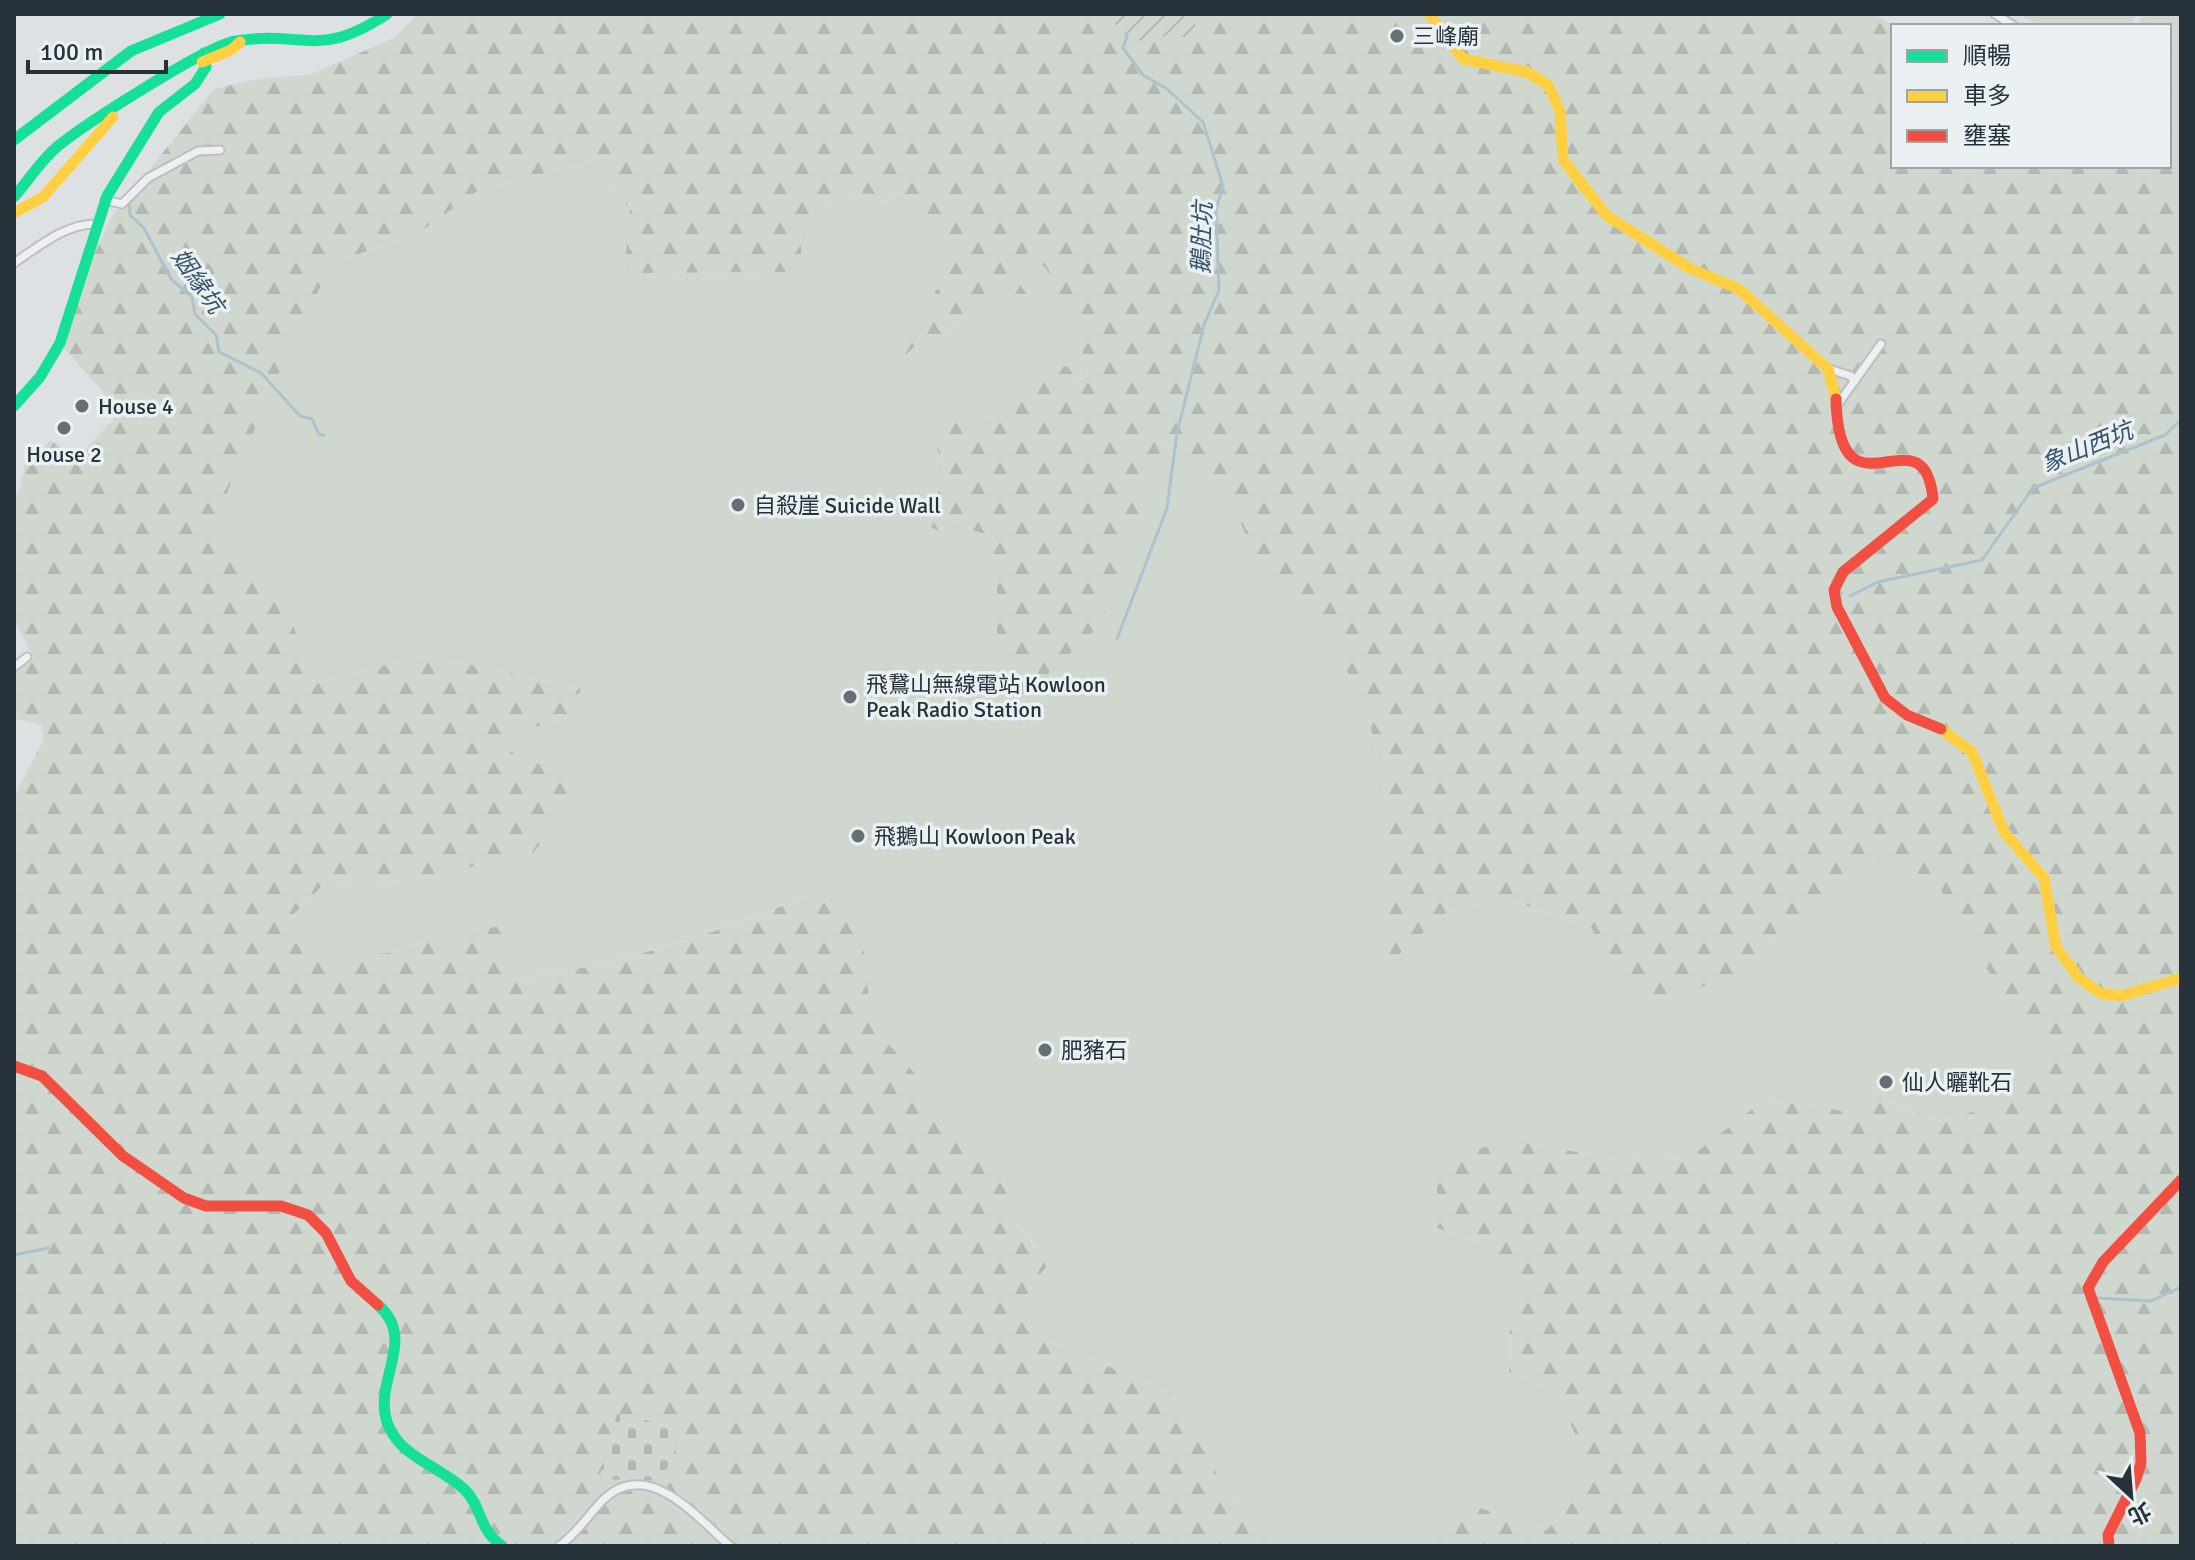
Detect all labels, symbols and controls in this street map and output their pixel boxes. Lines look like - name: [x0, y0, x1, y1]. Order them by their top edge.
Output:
- place label: 三峰廟: [1413, 23, 1479, 50]
- scale bar: [28, 24, 166, 74]
- legend: [1891, 24, 2171, 168]
- marker: 三峰廟: [1388, 27, 1406, 45]
- text: 100 m: [40, 37, 103, 67]
- text: 順暢: [1963, 41, 2011, 71]
- text: 車多: [1963, 81, 2011, 111]
- text: 壅塞: [1963, 121, 2011, 151]
- water label: 鵝肚坑: [1186, 199, 1218, 275]
- water label: 姻緣坑: [165, 243, 233, 322]
- place label: House 4: [98, 393, 174, 420]
- marker: House 4: [73, 397, 91, 415]
- water label: 象山西坑: [2037, 414, 2140, 479]
- marker: House 2: [55, 419, 73, 437]
- place label: House 2: [26, 441, 102, 468]
- place label: 自殺崖 Suicide Wall: [754, 492, 941, 519]
- marker: 自殺崖 Suicide Wall: [729, 496, 747, 514]
- place label: 飛鵞山無線電站 Kowloon Peak Radio Station: [866, 671, 1106, 723]
- marker: 飛鵞山無線電站 Kowloon Peak Radio Station: [841, 688, 859, 706]
- place label: 飛鵝山 Kowloon Peak: [874, 823, 1076, 850]
- marker: 飛鵝山 Kowloon Peak: [849, 827, 867, 845]
- place label: 肥豬石: [1061, 1037, 1127, 1064]
- marker: 肥豬石: [1036, 1041, 1054, 1059]
- place label: 仙人曬靴石: [1902, 1069, 2012, 1096]
- marker: 仙人曬靴石: [1877, 1073, 1895, 1091]
- north arrow: [2091, 1456, 2171, 1536]
- text: 北: [2124, 1497, 2155, 1530]

